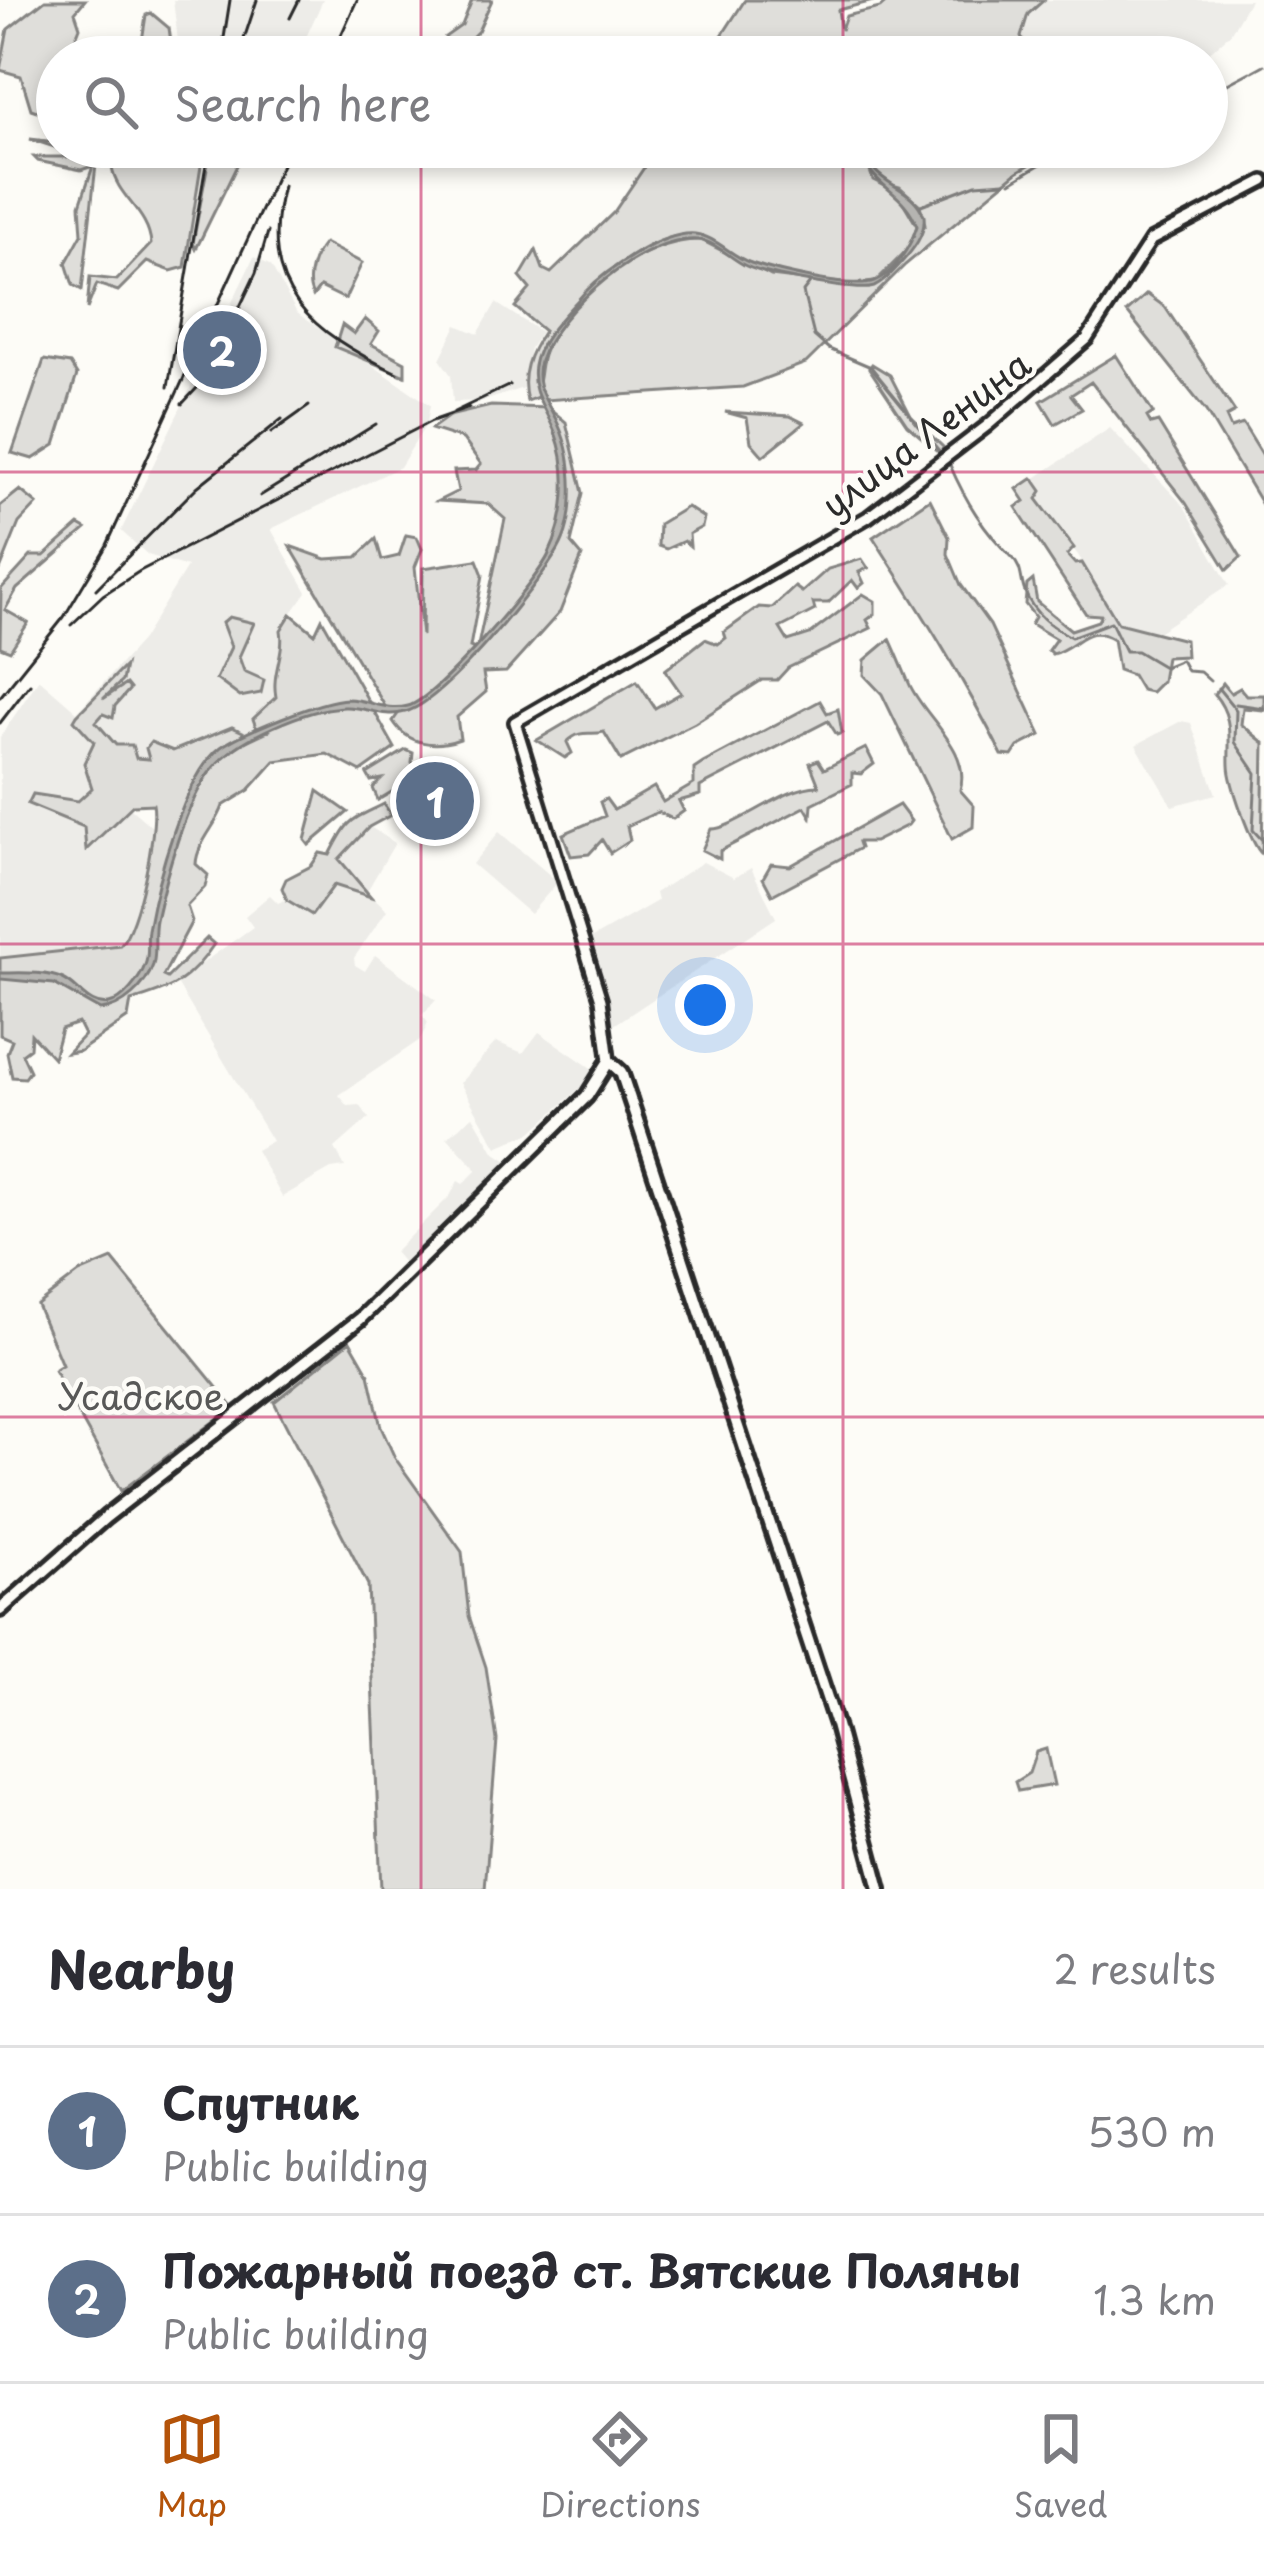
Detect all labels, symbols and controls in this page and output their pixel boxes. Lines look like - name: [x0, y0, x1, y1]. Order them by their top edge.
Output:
- search box: [36, 36, 1228, 168]
- text: Search here: [174, 68, 431, 136]
- icon: search: [78, 69, 144, 135]
- pin: 2: [183, 305, 261, 395]
- street label: улица Ленина: [809, 336, 1041, 530]
- pin: 1: [396, 756, 474, 846]
- your location: [675, 975, 735, 1035]
- park label: Усадское: [58, 1368, 224, 1422]
- text: Nearby: [48, 1929, 235, 2006]
- text: 2 results: [1054, 1938, 1216, 1997]
- text: Спутник: [162, 2067, 359, 2135]
- text: 1: [78, 2101, 96, 2160]
- text: 530 m: [1087, 2101, 1216, 2160]
- text: Public building: [162, 2135, 429, 2194]
- text: Пожарный поезд ст. Вятские Поляны: [162, 2235, 1021, 2303]
- text: 2: [73, 2269, 101, 2328]
- text: 1.3 km: [1093, 2269, 1216, 2328]
- text: Public building: [162, 2303, 429, 2362]
- tab: Map: [157, 2406, 227, 2528]
- tab: Directions: [540, 2406, 701, 2528]
- tab: Saved: [1014, 2406, 1107, 2528]

